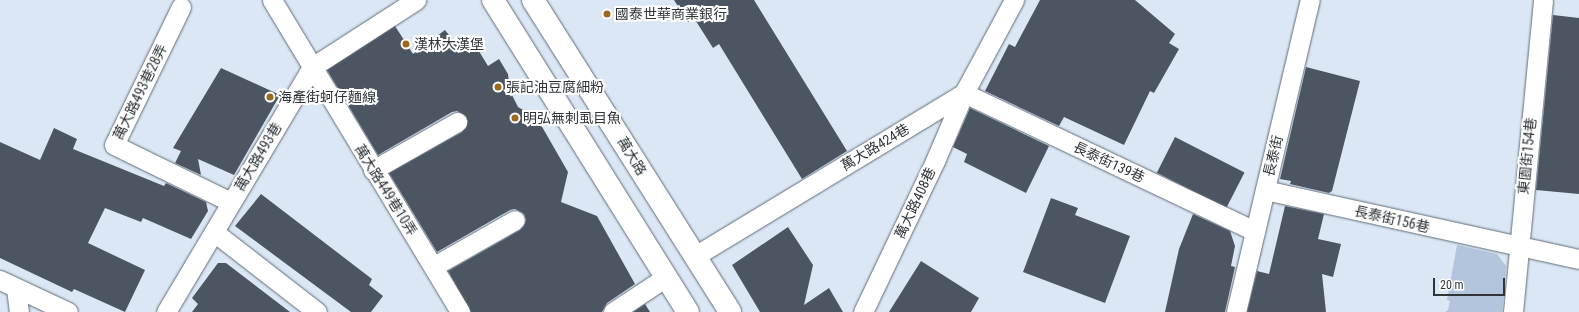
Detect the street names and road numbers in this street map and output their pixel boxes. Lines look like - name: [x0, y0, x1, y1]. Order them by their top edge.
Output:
- street label: 萬大路493巷28弄: [110, 41, 170, 143]
- street label: 東園街154巷: [1515, 117, 1539, 195]
- street label: 萬大路493巷: [231, 120, 285, 194]
- street label: 萬大路424巷: [838, 120, 912, 174]
- street label: 萬大路: [614, 134, 650, 178]
- street label: 長泰街: [1260, 134, 1286, 178]
- street label: 長泰街139巷: [1071, 138, 1147, 186]
- street label: 萬大路449巷10弄: [351, 141, 421, 239]
- street label: 萬大路408巷: [891, 165, 939, 241]
- street label: 長泰街156巷: [1353, 202, 1431, 236]

